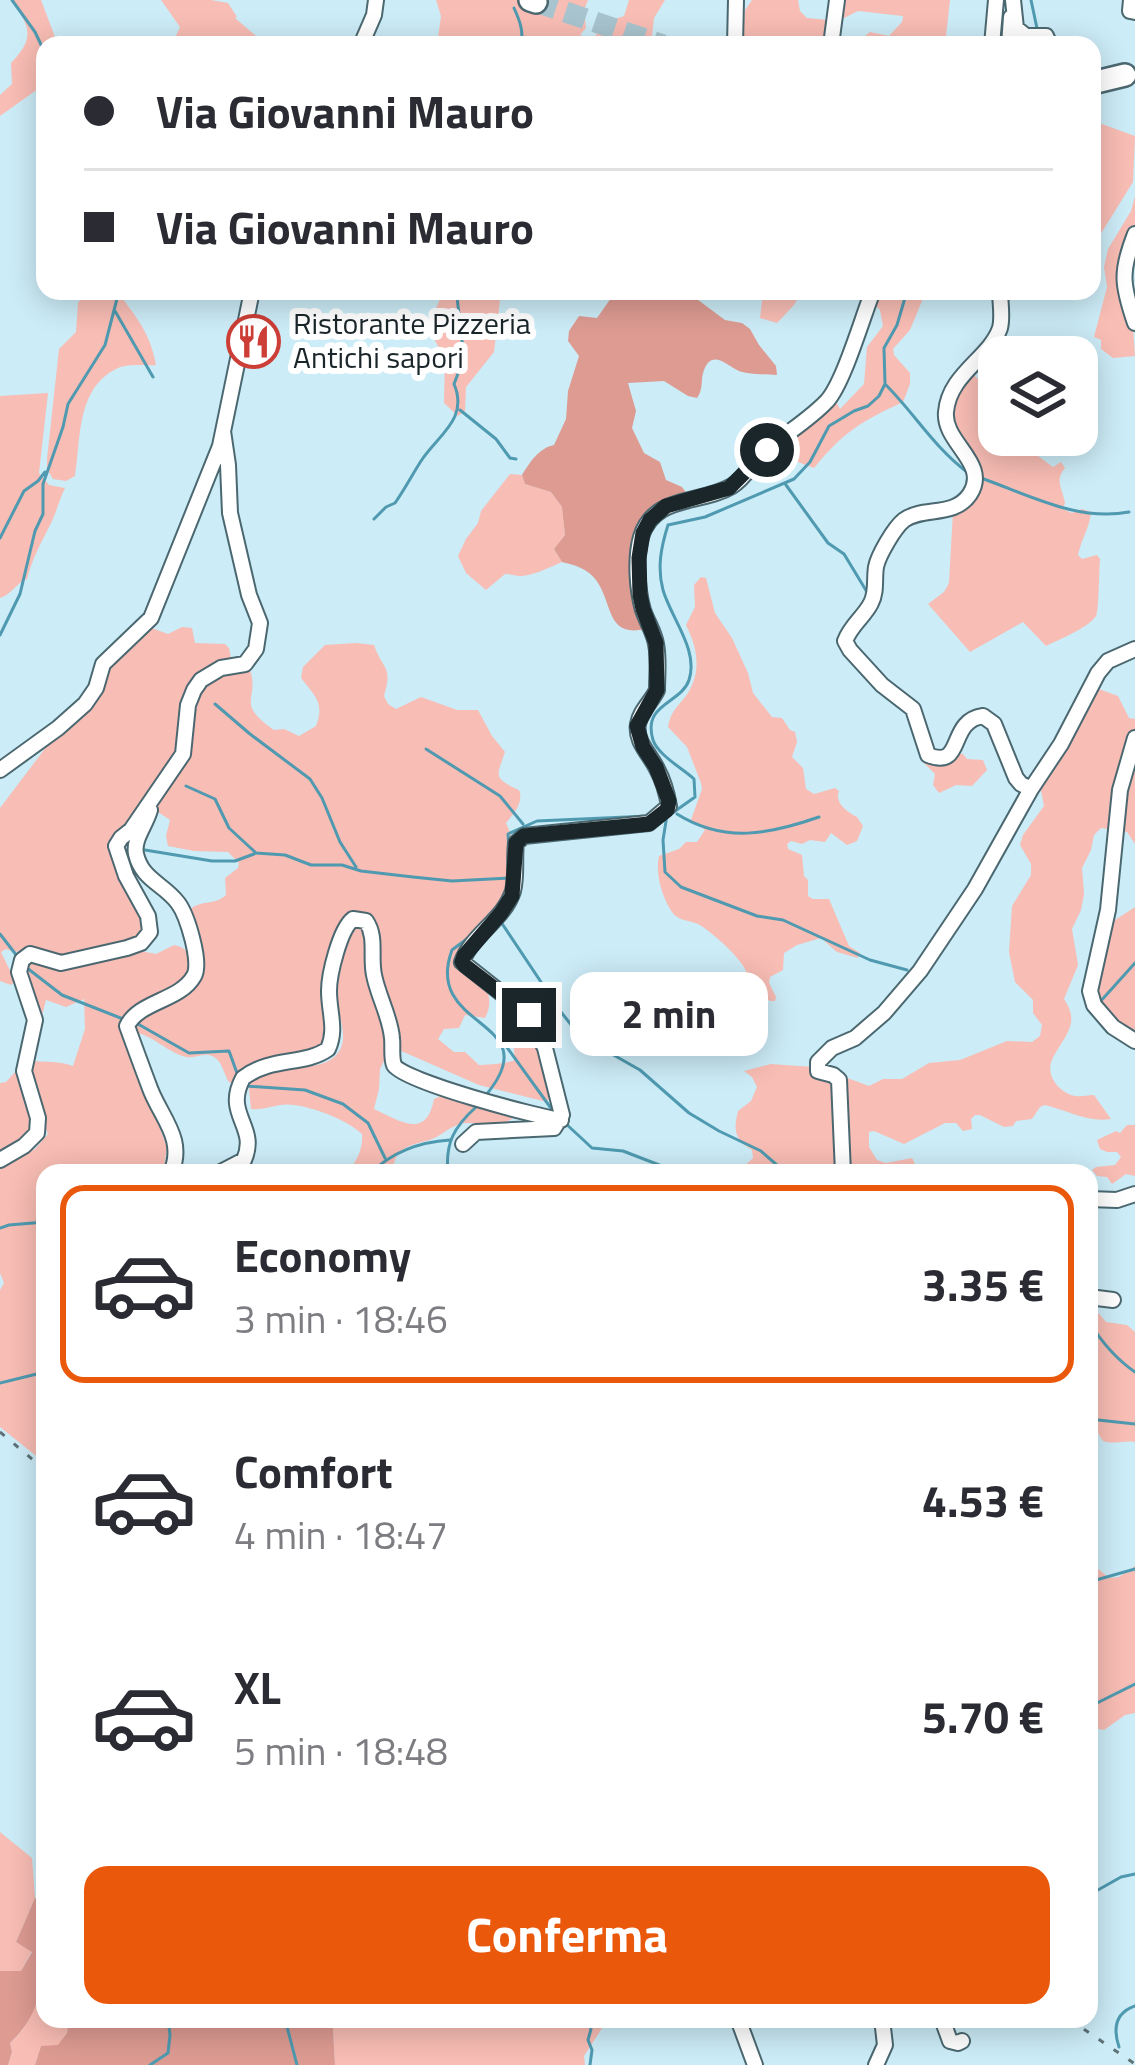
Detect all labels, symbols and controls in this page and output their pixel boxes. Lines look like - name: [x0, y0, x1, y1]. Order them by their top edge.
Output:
- text: Via Giovanni Mauro: [156, 77, 534, 145]
- text: Via Giovanni Mauro: [156, 193, 534, 261]
- place label: Ristorante Pizzeria Antichi sapori: [293, 300, 531, 380]
- restaurant icon: Ristorante Pizzeria Antichi sapori: [226, 313, 282, 369]
- map controls: [978, 336, 1098, 456]
- button: layers: [978, 336, 1098, 456]
- route start: [740, 423, 794, 477]
- callout: 2 min: [571, 973, 769, 1057]
- text: 2 min: [622, 984, 716, 1043]
- route end: [502, 988, 556, 1042]
- text: Economy: [234, 1221, 411, 1289]
- icon: car: [90, 1230, 198, 1338]
- text: 3.35 €: [922, 1250, 1044, 1318]
- text: 3 min · 18:46: [234, 1289, 448, 1348]
- text: Comfort: [234, 1437, 393, 1505]
- icon: car: [90, 1446, 198, 1554]
- text: 4.53 €: [922, 1466, 1044, 1534]
- text: 4 min · 18:47: [234, 1505, 448, 1564]
- text: XL: [234, 1653, 281, 1721]
- icon: car: [90, 1662, 198, 1770]
- text: 5.70 €: [922, 1682, 1044, 1750]
- text: 5 min · 18:48: [234, 1721, 448, 1780]
- button: Conferma: [84, 1866, 1050, 2004]

